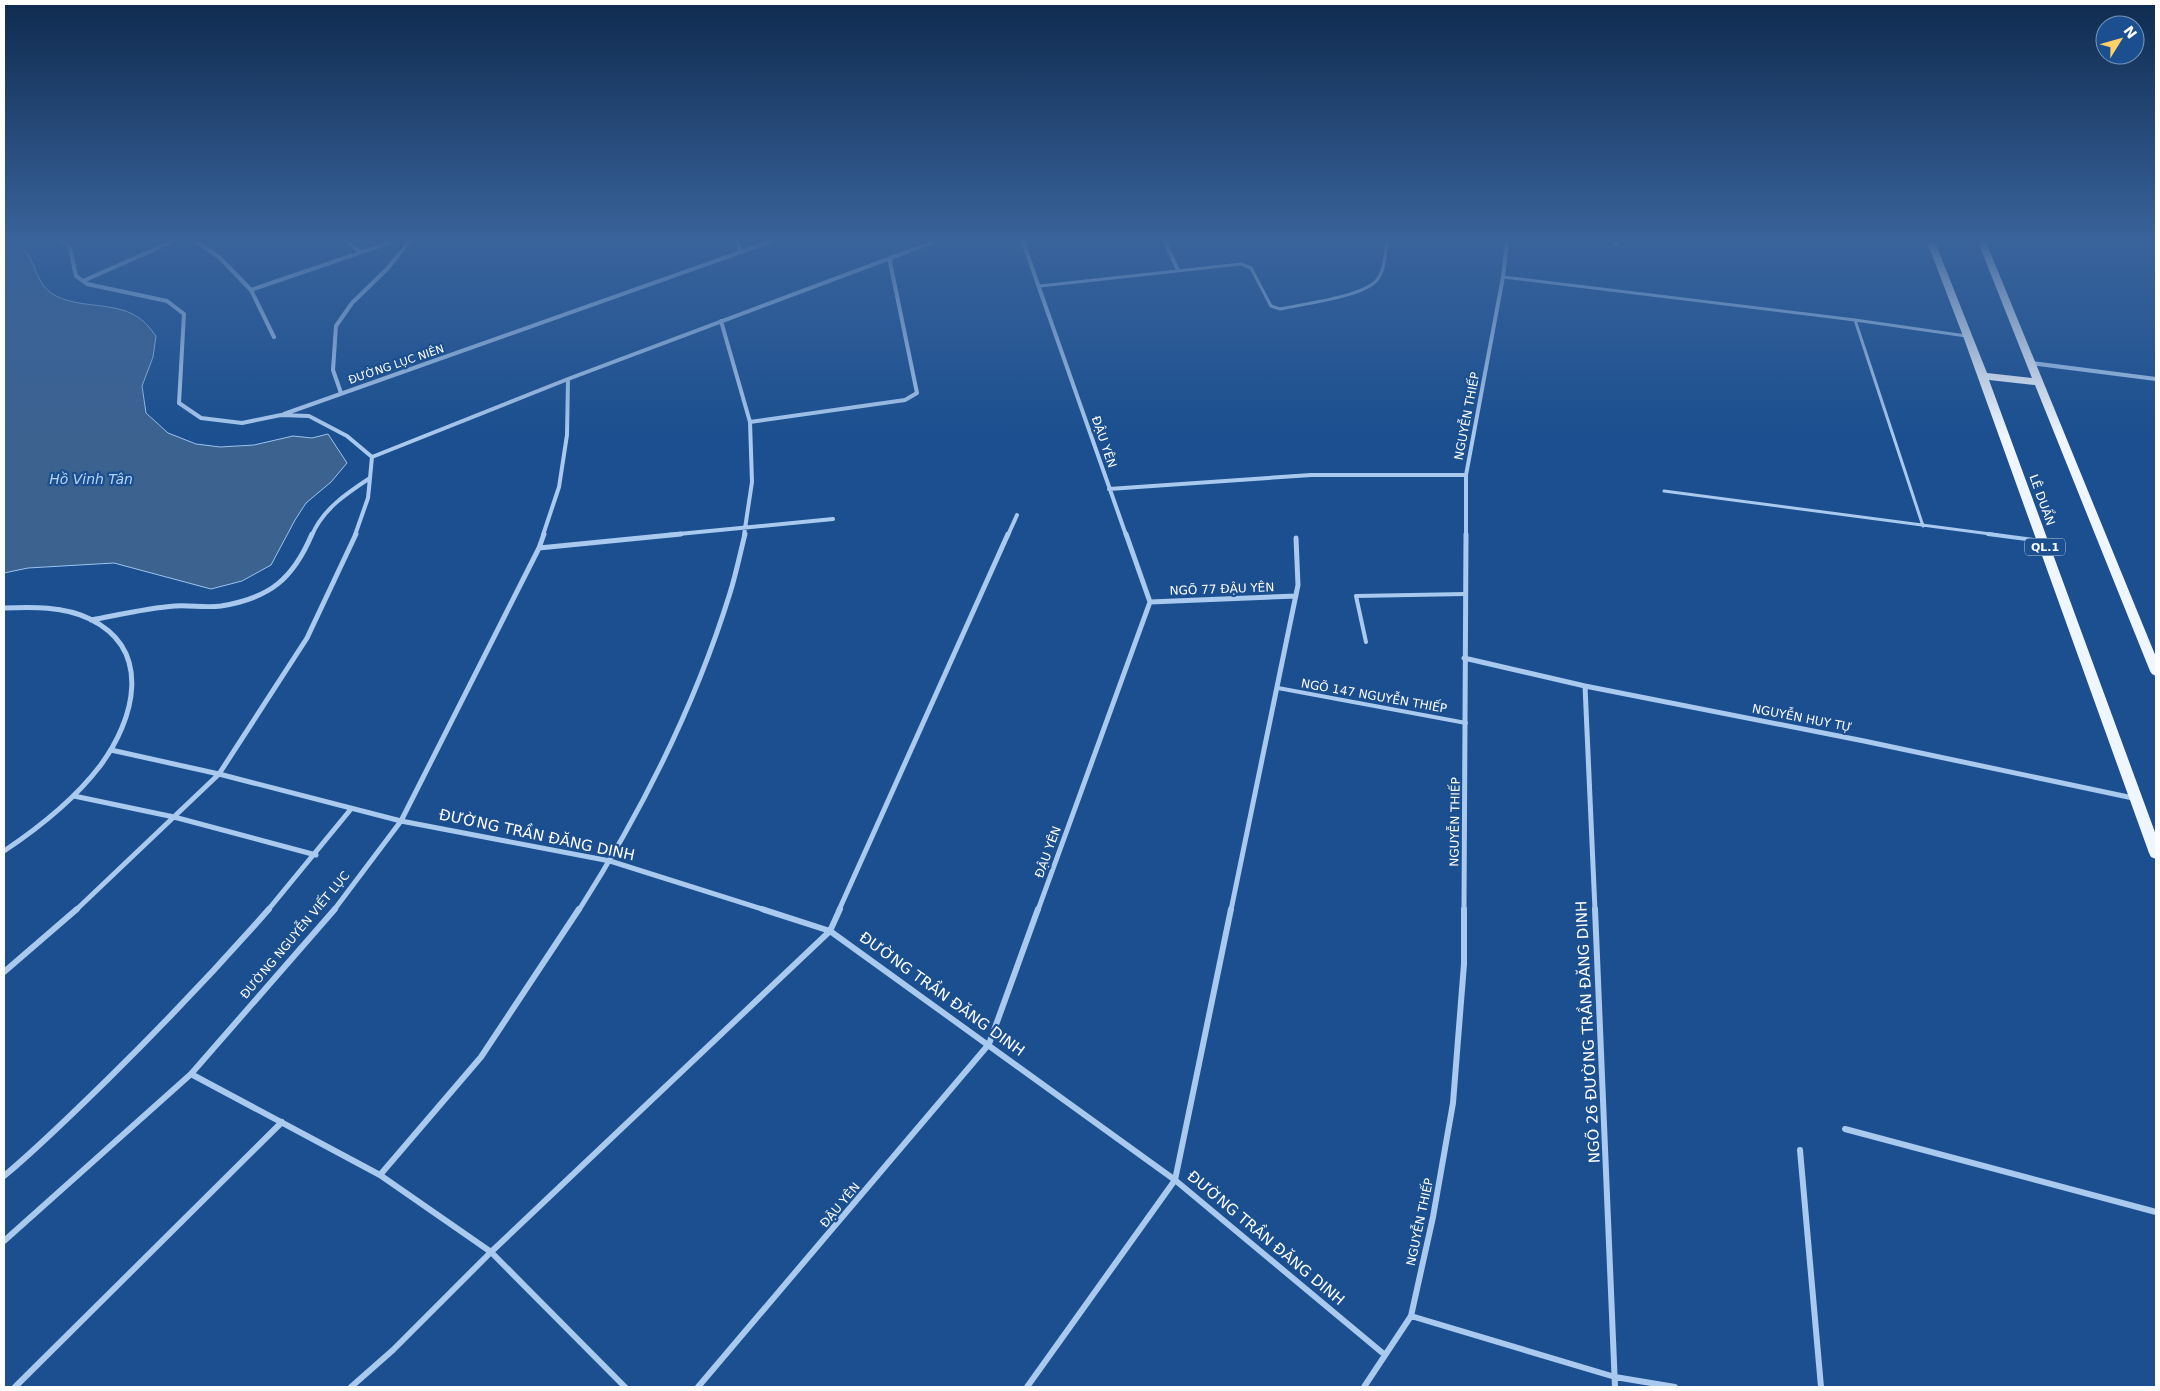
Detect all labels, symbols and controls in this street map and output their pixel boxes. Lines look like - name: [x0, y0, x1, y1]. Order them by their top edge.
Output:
- north arrow: [2095, 15, 2145, 65]
- text: N: [2120, 23, 2140, 42]
- street label: ĐƯỜNG LỤC NIÊN: [347, 342, 446, 387]
- street label: NGUYỄN THIẾP: [1450, 370, 1482, 461]
- street label: ĐẬU YÊN: [1089, 414, 1120, 470]
- water label: Hồ Vinh Tân: [49, 471, 133, 487]
- street label: LÊ DUẨN: [2026, 472, 2060, 527]
- road number: QL.1: [2025, 538, 2065, 556]
- street label: NGÕ 77 ĐẬU YÊN: [1169, 579, 1275, 598]
- street label: NGÕ 147 NGUYỄN THIẾP: [1300, 674, 1448, 716]
- street label: NGUYỄN HUY TỰ: [1751, 699, 1853, 735]
- street label: NGUYỄN THIẾP: [1445, 777, 1463, 867]
- street label: ĐƯỜNG TRẦN ĐĂNG DINH: [438, 803, 637, 865]
- street label: ĐẬU YÊN: [1031, 824, 1064, 880]
- street label: ĐƯỜNG NGUYỄN VIẾT LỤC: [236, 867, 352, 1001]
- street label: NGÕ 26 ĐƯỜNG TRẦN ĐĂNG DINH: [1569, 900, 1604, 1164]
- street label: ĐƯỜNG TRẦN ĐĂNG DINH: [856, 926, 1030, 1060]
- street label: ĐƯỜNG TRẦN ĐĂNG DINH: [1184, 1165, 1350, 1309]
- street label: NGUYỄN THIẾP: [1402, 1176, 1436, 1267]
- street label: ĐẬU YÊN: [817, 1179, 863, 1230]

